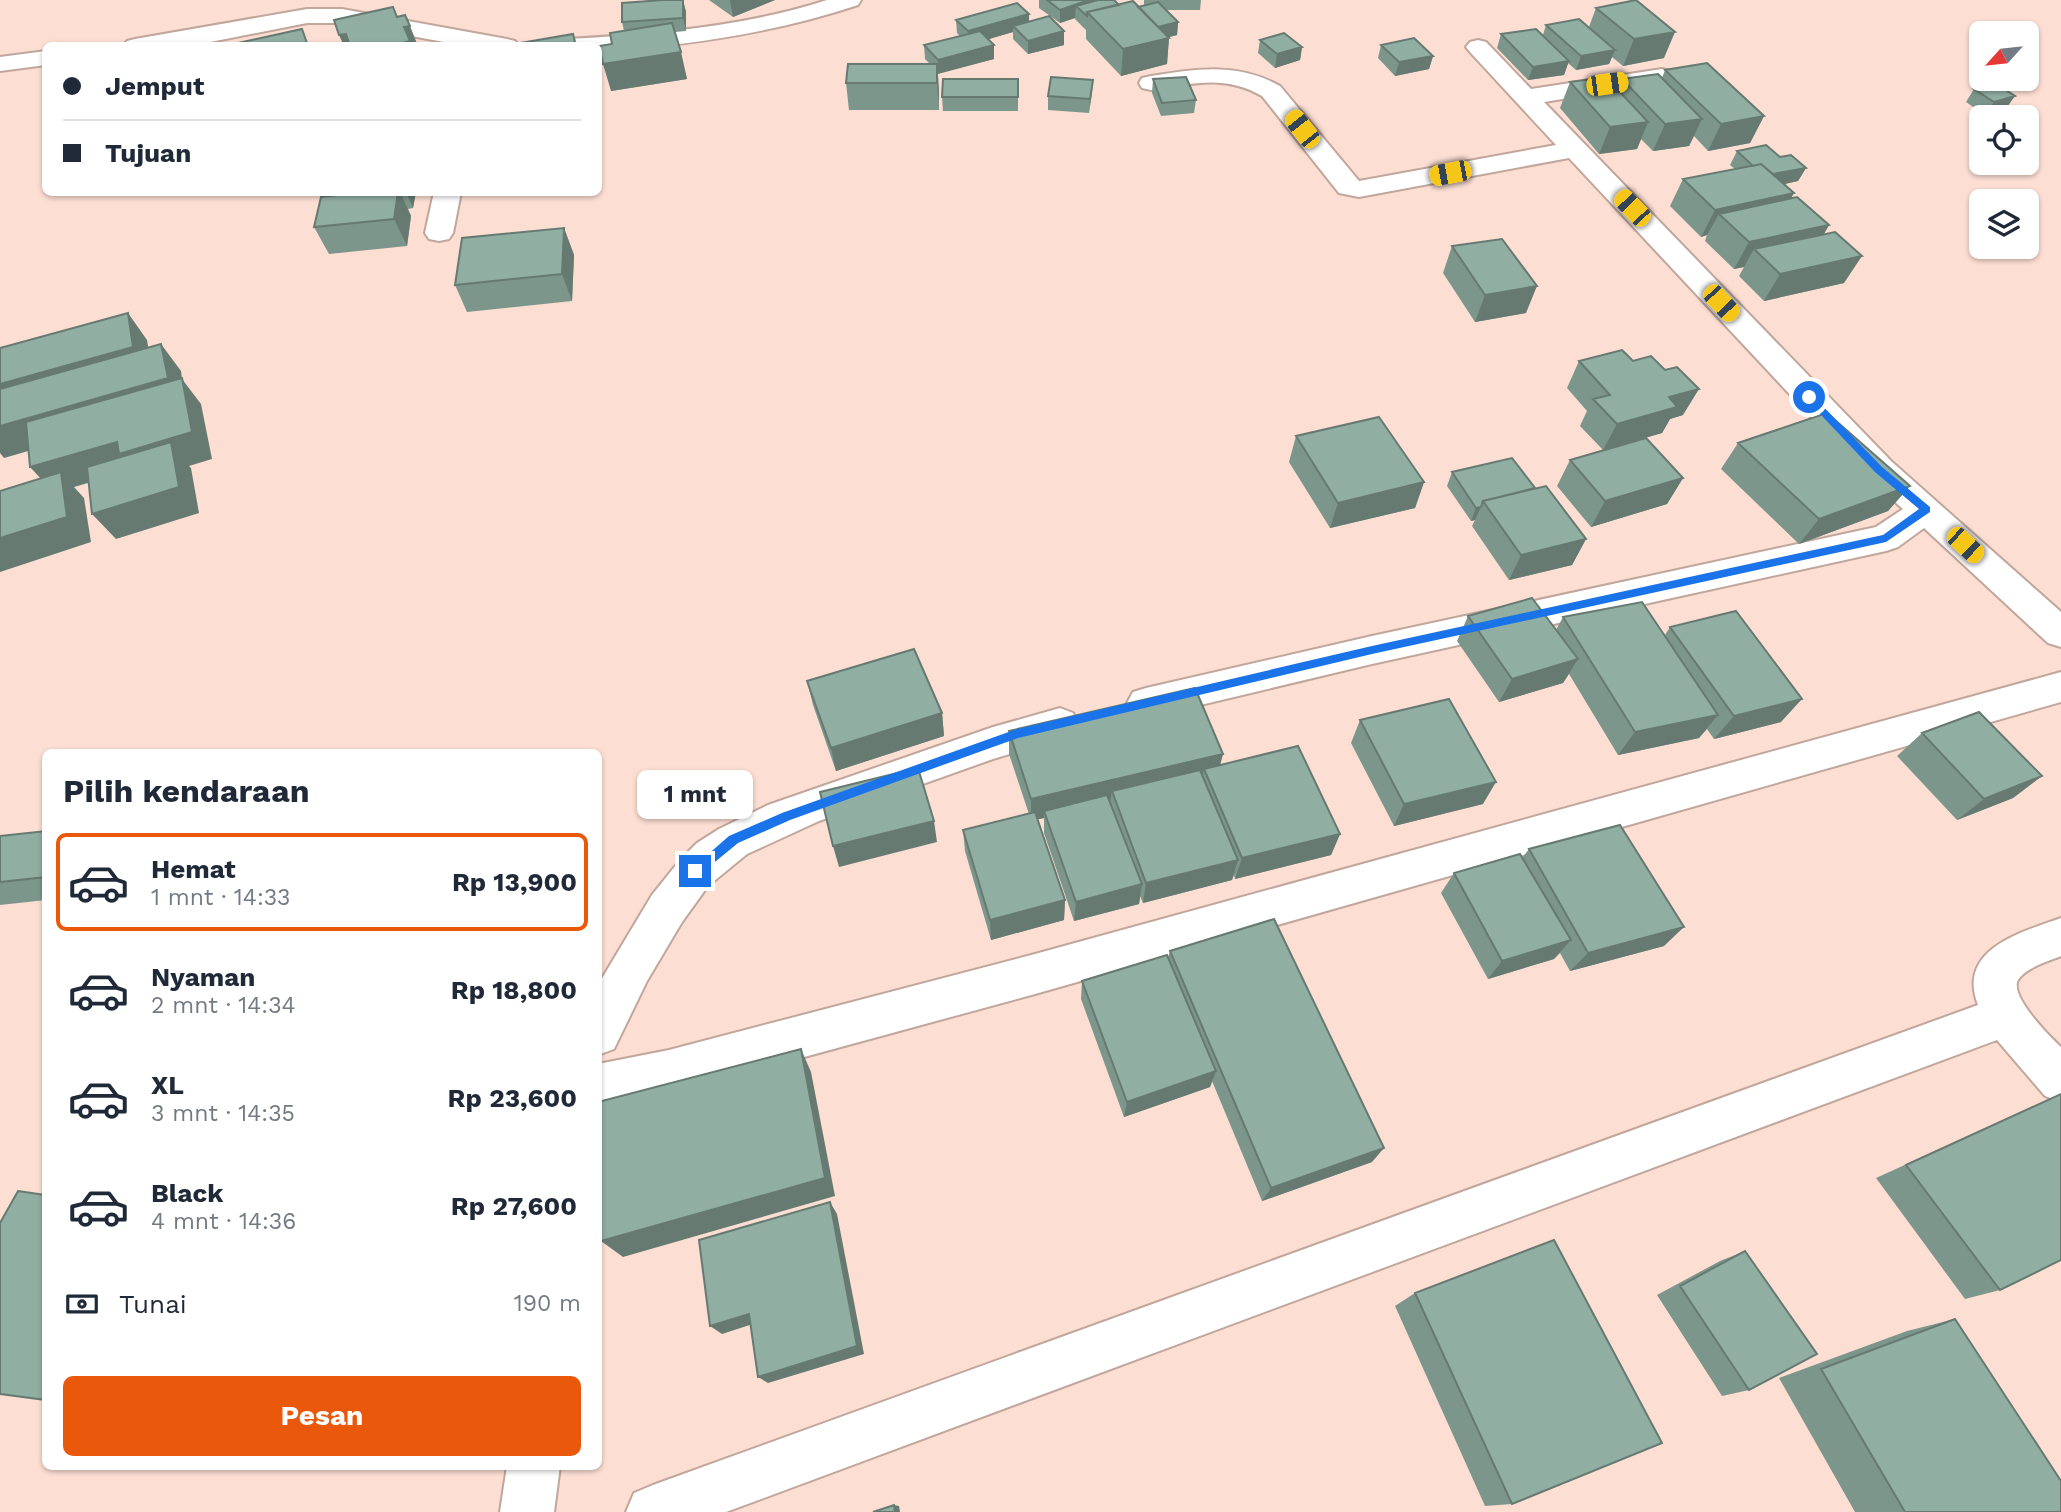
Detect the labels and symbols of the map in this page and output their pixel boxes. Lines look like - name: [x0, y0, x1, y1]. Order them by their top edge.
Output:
- north arrow: [1969, 21, 2039, 91]
- car: [1585, 71, 1630, 97]
- car: [1281, 106, 1324, 152]
- car: [1428, 159, 1473, 187]
- car: [1610, 186, 1655, 230]
- car: [1699, 280, 1744, 326]
- route start: [1793, 381, 1825, 413]
- car: [1943, 523, 1988, 567]
- callout: 1 mnt: [637, 770, 753, 818]
- route end: [679, 855, 711, 887]

